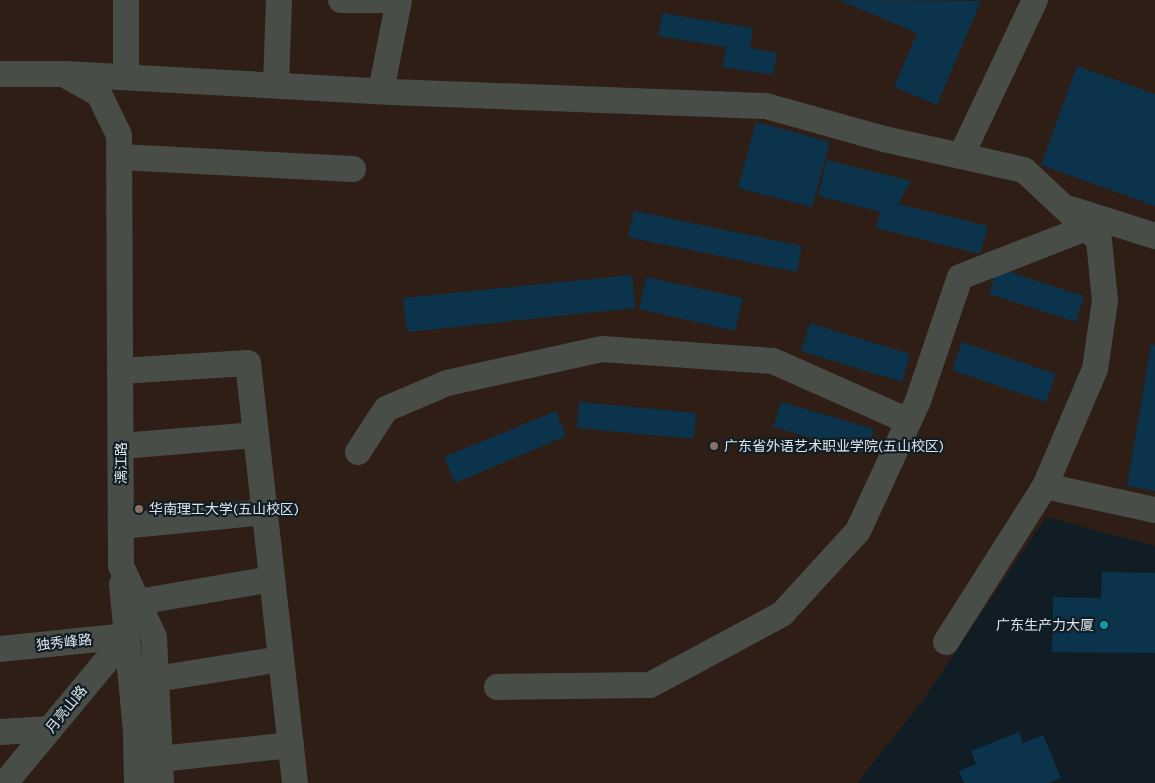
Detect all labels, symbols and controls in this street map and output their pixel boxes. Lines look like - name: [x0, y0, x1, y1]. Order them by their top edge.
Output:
- place label: 广东省外语艺术职业学院(五山校区): [724, 438, 944, 455]
- marker: 广东省外语艺术职业学院(五山校区): [708, 440, 720, 452]
- street label: 漓江路: [113, 442, 130, 484]
- place label: 华南理工大学(五山校区): [149, 501, 299, 518]
- marker: 华南理工大学(五山校区): [133, 503, 145, 515]
- place label: 广东生产力大厦: [996, 617, 1094, 634]
- marker: 广东生产力大厦: [1098, 619, 1110, 631]
- street label: 独秀峰路: [35, 631, 93, 654]
- street label: 月亮山路: [42, 682, 91, 736]

